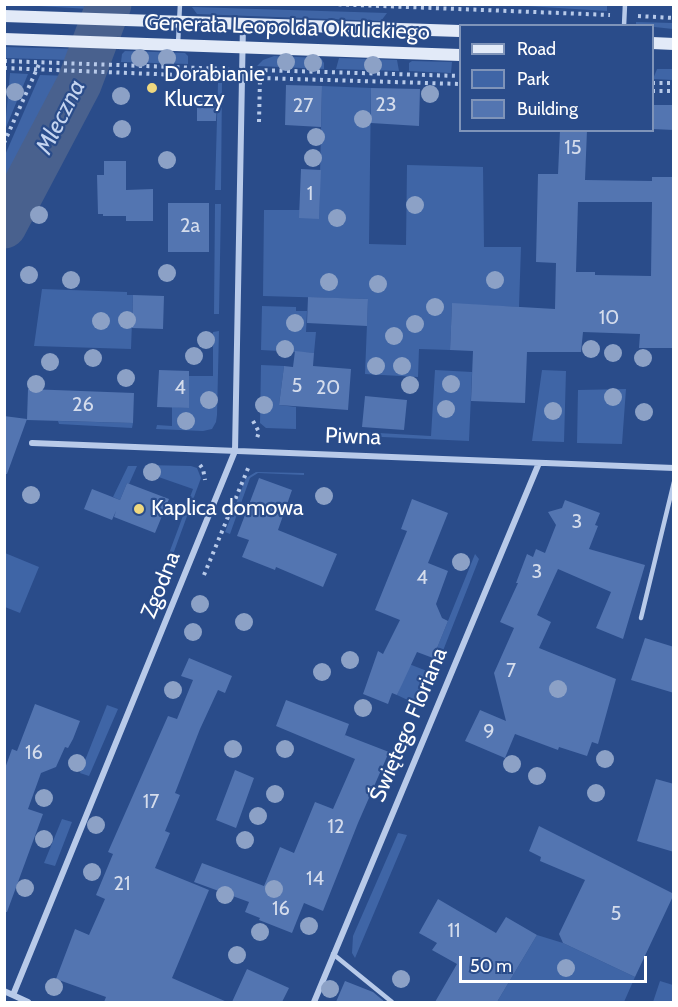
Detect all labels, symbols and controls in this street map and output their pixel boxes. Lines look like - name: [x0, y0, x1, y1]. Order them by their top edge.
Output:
- street label: Generała Leopolda Okulickiego: [144, 10, 430, 46]
- legend: [459, 24, 654, 132]
- text: Road: [517, 38, 556, 60]
- place label: Dorabianie Kluczy: [164, 62, 265, 113]
- text: Park: [517, 68, 549, 90]
- water label: Mleczna: [30, 75, 92, 159]
- marker: Dorabianie Kluczy: [145, 81, 159, 95]
- house number: 23: [375, 93, 397, 117]
- house number: 27: [293, 94, 313, 118]
- text: Building: [517, 98, 578, 120]
- house number: 15: [564, 136, 582, 160]
- house number: 1: [307, 182, 313, 206]
- house number: 2a: [180, 214, 200, 238]
- house number: 10: [599, 306, 619, 330]
- house number: 5: [292, 374, 302, 398]
- house number: 4: [174, 376, 186, 400]
- house number: 20: [316, 376, 340, 400]
- house number: 26: [72, 393, 94, 417]
- street label: Piwna: [325, 423, 381, 451]
- place label: Kaplica domowa: [151, 496, 304, 522]
- marker: Kaplica domowa: [132, 502, 146, 516]
- house number: 3: [572, 510, 582, 534]
- street label: Zgodna: [136, 548, 186, 622]
- house number: 3: [532, 560, 542, 584]
- house number: 4: [416, 566, 428, 590]
- street label: Świętego Floriana: [365, 644, 453, 806]
- house number: 7: [506, 659, 516, 683]
- house number: 9: [483, 720, 495, 744]
- house number: 16: [25, 741, 43, 765]
- house number: 17: [143, 790, 159, 814]
- house number: 12: [328, 815, 344, 839]
- house number: 14: [306, 867, 324, 891]
- house number: 21: [114, 872, 130, 896]
- house number: 16: [272, 897, 290, 921]
- house number: 5: [611, 902, 621, 926]
- house number: 11: [447, 919, 461, 943]
- scale bar: [462, 944, 650, 982]
- text: 50 m: [470, 955, 512, 977]

